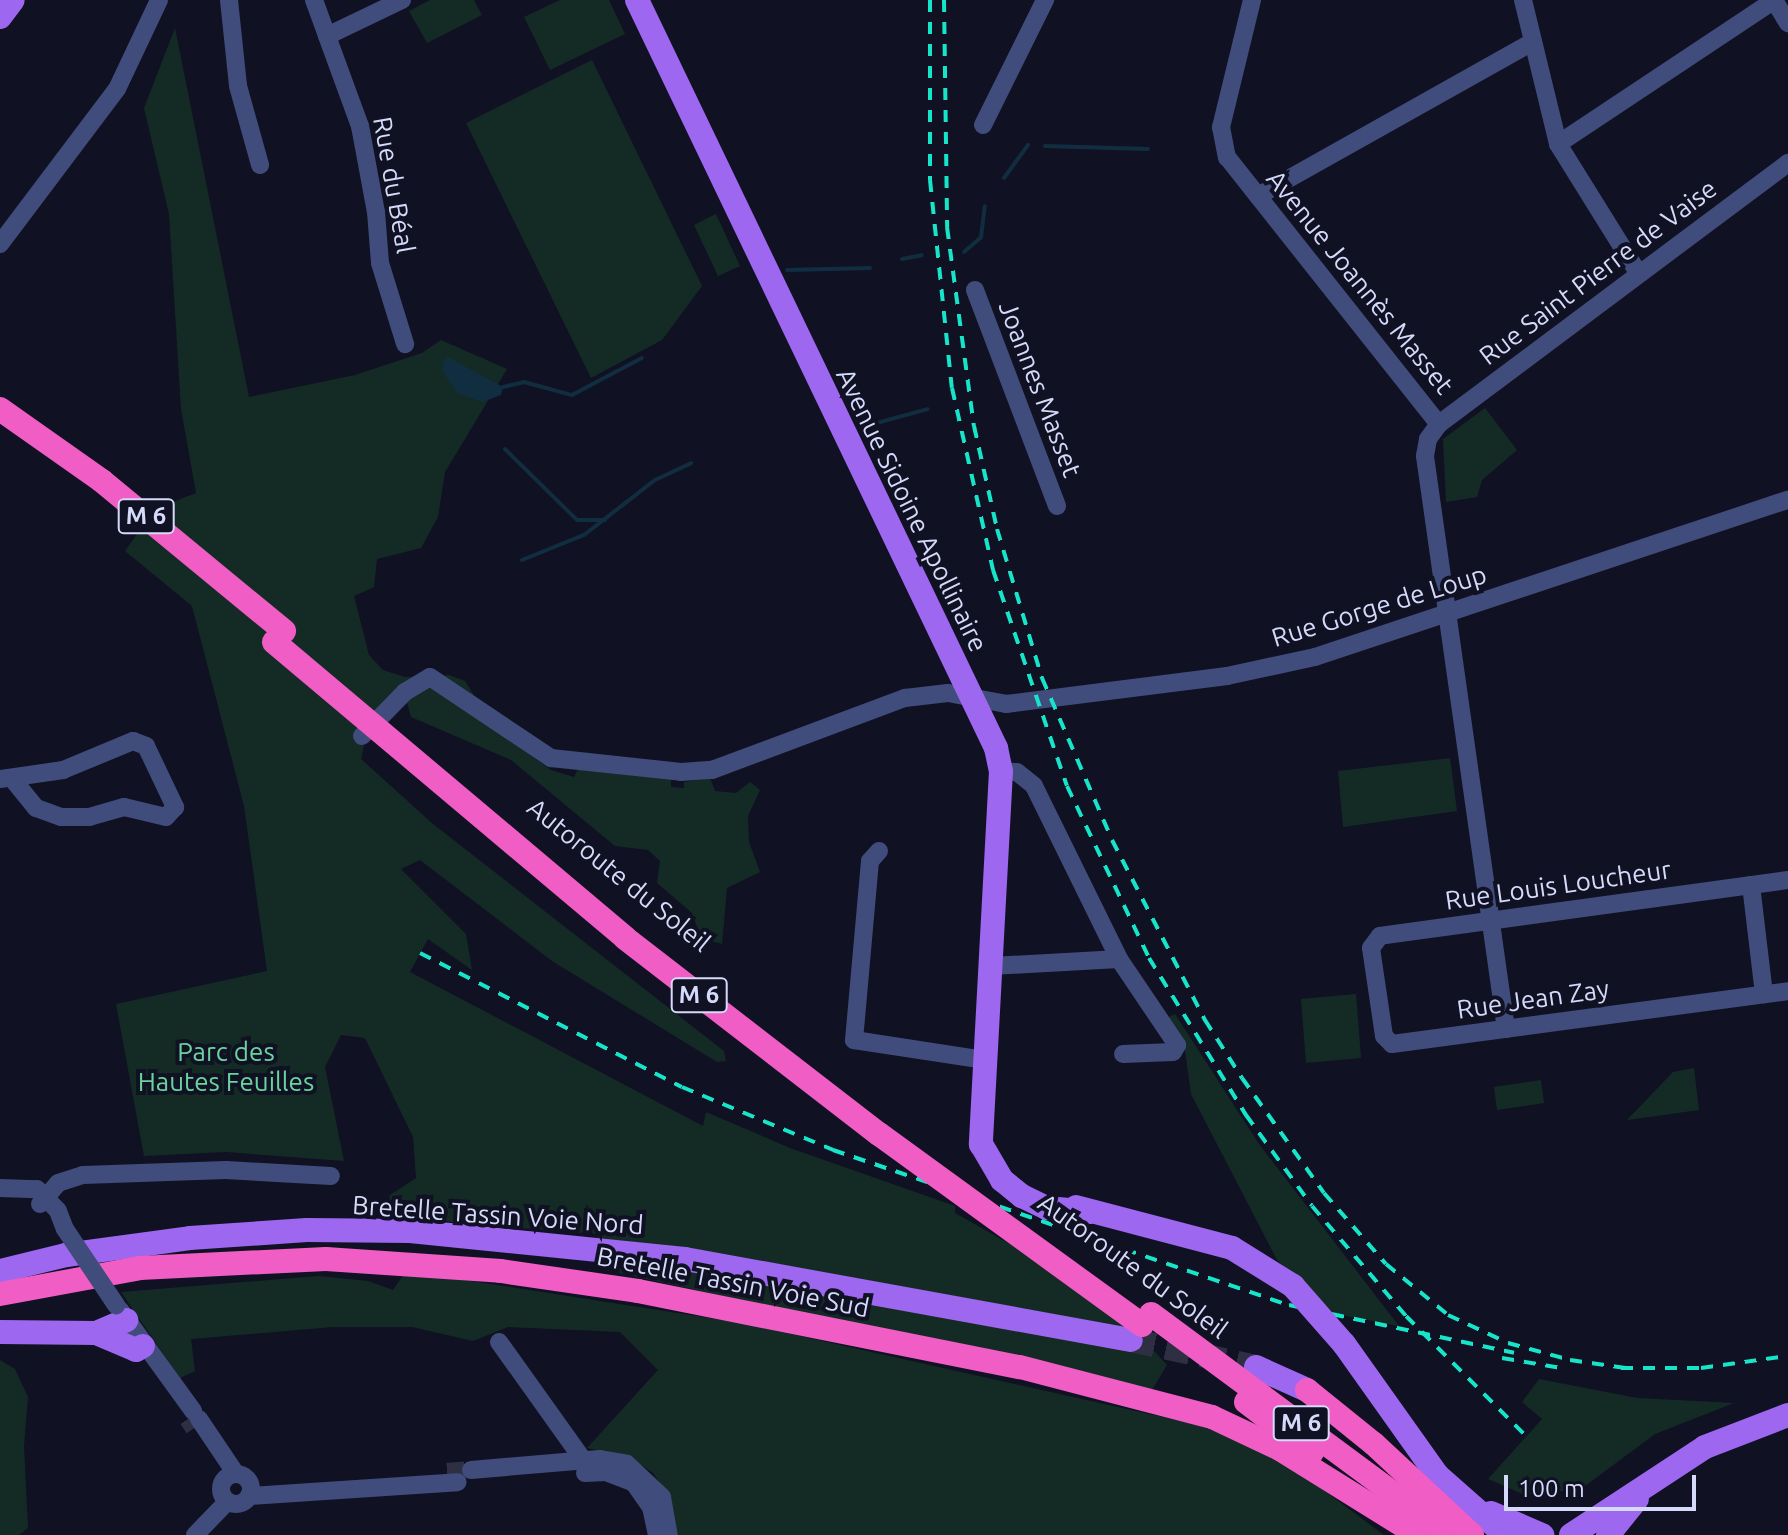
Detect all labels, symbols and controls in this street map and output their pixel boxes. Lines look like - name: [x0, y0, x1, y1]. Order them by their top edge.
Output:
- street label: Rue du Béal: [367, 114, 421, 256]
- street label: Avenue Joannès Masset: [1260, 164, 1460, 400]
- street label: Rue Saint Pierre de Vaise: [1473, 173, 1723, 371]
- street label: Joannes Masset: [992, 297, 1088, 481]
- street label: Avenue Sidoine Apollinaire: [830, 363, 994, 657]
- road number: M 6: [116, 496, 176, 536]
- street label: Rue Gorge de Loup: [1268, 558, 1490, 654]
- street label: Autoroute du Soleil: [521, 792, 717, 958]
- street label: Rue Louis Loucheur: [1443, 854, 1673, 916]
- street label: Rue Jean Zay: [1455, 973, 1611, 1025]
- road number: M 6: [669, 975, 729, 1015]
- park label: Parc des Hautes Feuilles: [138, 1036, 314, 1098]
- street label: Autoroute du Soleil: [1032, 1187, 1234, 1345]
- street label: Bretelle Tassin Voie Nord: [351, 1189, 645, 1241]
- street label: Bretelle Tassin Voie Sud: [594, 1240, 872, 1324]
- road number: M 6: [1271, 1403, 1331, 1443]
- scale bar: [1508, 1459, 1700, 1509]
- text: 100 m: [1518, 1475, 1585, 1502]

